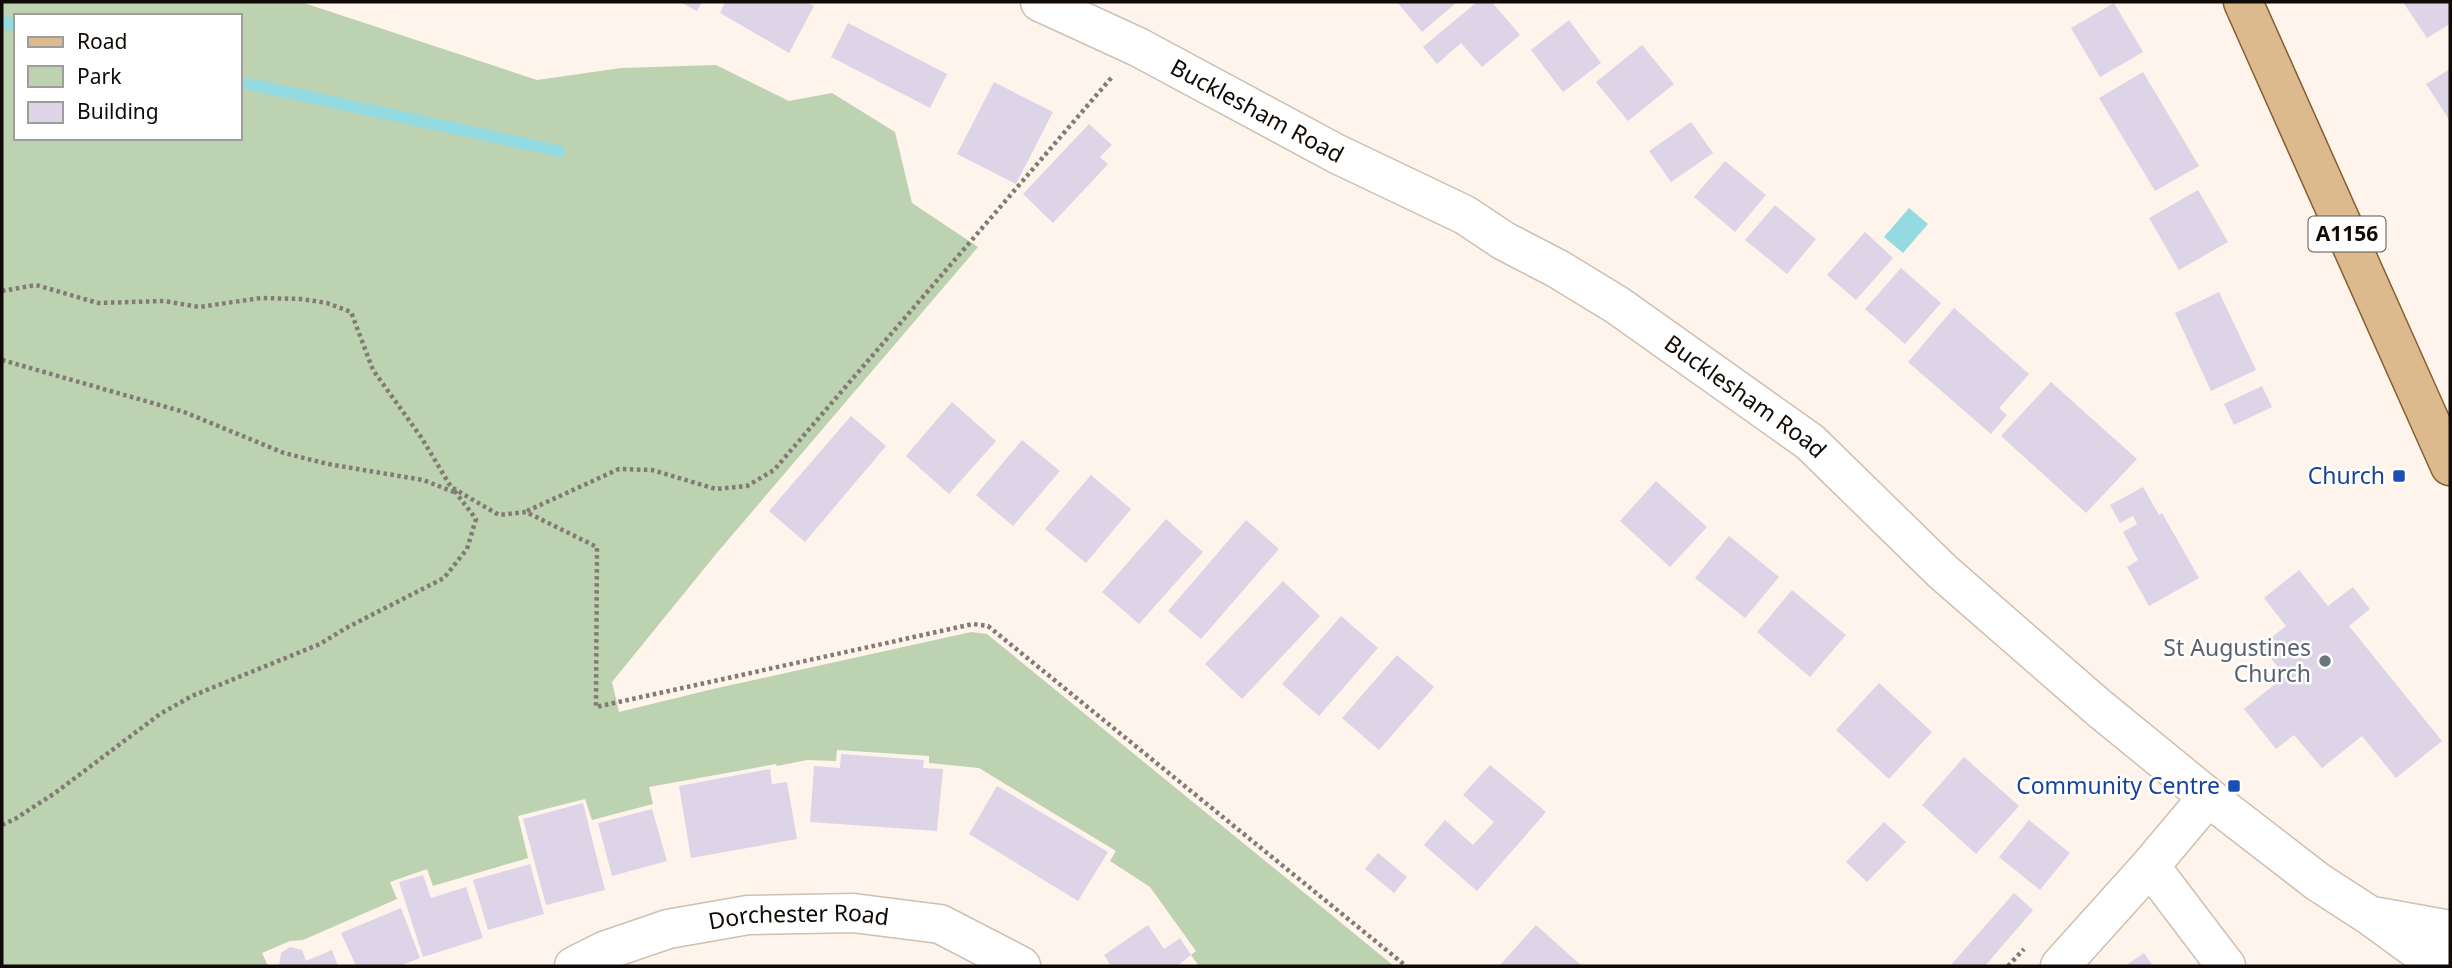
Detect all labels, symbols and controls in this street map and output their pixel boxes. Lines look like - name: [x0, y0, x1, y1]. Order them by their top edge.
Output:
- legend: [14, 14, 242, 140]
- text: Road: [77, 27, 127, 55]
- street label: Bucklesham Road: [1165, 50, 1350, 170]
- text: Park: [77, 62, 122, 90]
- text: Building: [77, 97, 159, 125]
- road number: A1156: [2308, 216, 2386, 252]
- street label: Bucklesham Road: [1658, 327, 1834, 465]
- place label: Church: [2308, 459, 2385, 491]
- marker: Church: [2391, 468, 2407, 484]
- place label: St Augustines Church: [2163, 631, 2311, 689]
- marker: St Augustines Church: [2317, 653, 2333, 669]
- place label: Community Centre: [2016, 769, 2220, 801]
- marker: Community Centre: [2226, 778, 2242, 794]
- street label: Dorchester Road: [706, 896, 891, 937]

